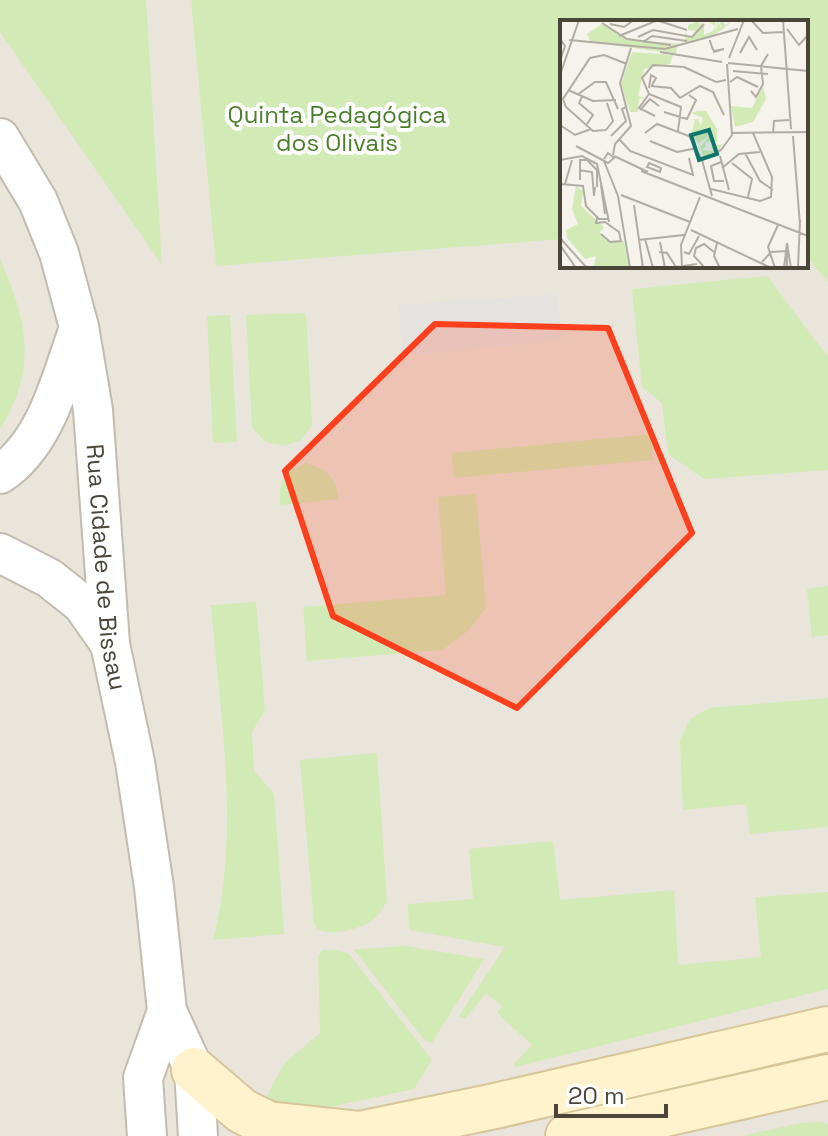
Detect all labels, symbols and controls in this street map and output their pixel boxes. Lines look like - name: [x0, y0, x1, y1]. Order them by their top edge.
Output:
- inset map: [560, 20, 808, 268]
- park label: Quinta Pedagógica dos Olivais: [228, 99, 447, 158]
- street label: Rua Cidade de Bissau: [80, 443, 135, 693]
- scale bar: [556, 1068, 666, 1118]
- text: 20 m: [568, 1080, 625, 1111]

